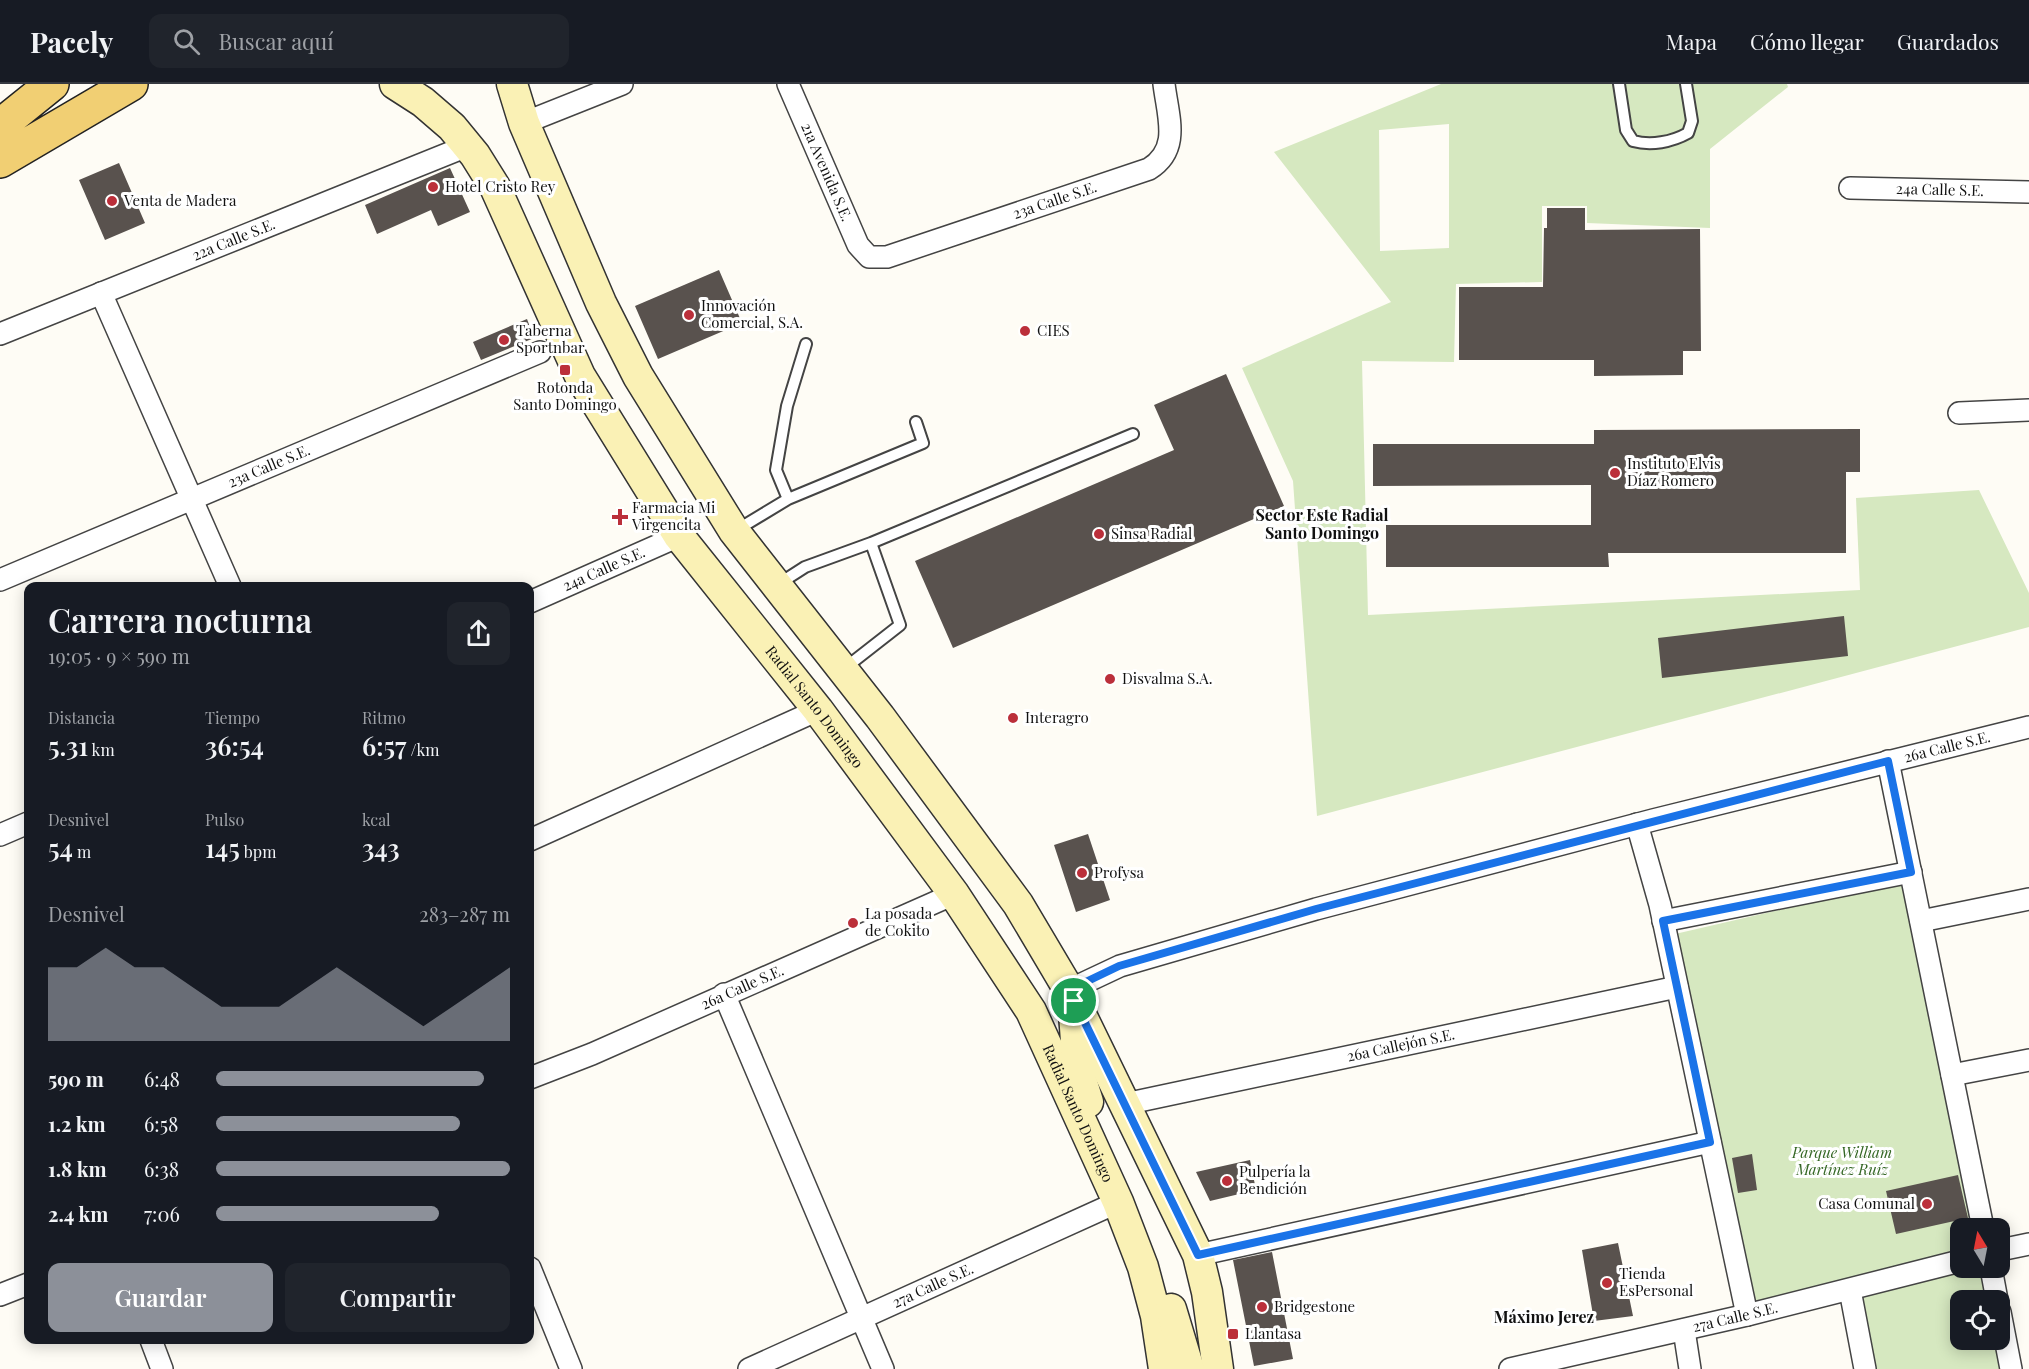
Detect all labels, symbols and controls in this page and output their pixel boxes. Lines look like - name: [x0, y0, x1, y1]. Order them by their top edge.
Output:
- search box: [149, 14, 569, 68]
- text: Pacely: [30, 23, 113, 60]
- icon: search: [170, 25, 203, 58]
- text: Buscar aquí: [218, 26, 334, 56]
- text: Mapa: [1666, 27, 1717, 55]
- text: Cómo llegar: [1750, 27, 1864, 55]
- text: Guardados: [1897, 27, 1999, 55]
- street label: 21a Avenida S.E.: [797, 119, 857, 224]
- place label: Hotel Cristo Rey: [445, 176, 556, 196]
- street label: 23a Calle S.E.: [1010, 176, 1099, 223]
- street label: 24a Calle S.E.: [1896, 178, 1984, 200]
- marker: Hotel Cristo Rey: [426, 180, 440, 194]
- place label: Venta de Madera: [123, 190, 237, 210]
- marker: Venta de Madera: [105, 194, 119, 208]
- street label: 22a Calle S.E.: [189, 213, 278, 265]
- place label: Innovación Comercial, S.A.: [701, 295, 803, 332]
- marker: Innovación Comercial, S.A.: [682, 308, 696, 322]
- place label: Taberna Sportnbar: [516, 320, 585, 357]
- place label: CIES: [1037, 320, 1070, 340]
- marker: CIES: [1018, 324, 1032, 338]
- marker: Taberna Sportnbar: [497, 333, 511, 347]
- marker: Rotonda Santo Domingo: [558, 363, 572, 377]
- place label: Rotonda Santo Domingo: [513, 377, 617, 414]
- street label: 23a Calle S.E.: [224, 439, 313, 492]
- place label: Instituto Elvis Díaz Romero: [1627, 453, 1721, 490]
- marker: Instituto Elvis Díaz Romero: [1608, 466, 1622, 480]
- place label: Farmacia Mi Virgencita: [631, 497, 716, 534]
- district label: Sector Este Radial Santo Domingo: [1256, 504, 1388, 543]
- marker: Farmacia Mi Virgencita: [613, 510, 627, 524]
- place label: Sinsa Radial: [1111, 523, 1192, 543]
- marker: Sinsa Radial: [1092, 527, 1106, 541]
- street label: 24a Calle S.E.: [559, 541, 648, 595]
- text: Carrera nocturna: [48, 597, 312, 641]
- button: share: [447, 602, 510, 665]
- street label: Radial Santo Domingo: [761, 641, 868, 772]
- text: 19:05 · 9 × 590 m: [48, 642, 190, 669]
- place label: Disvalma S.A.: [1122, 668, 1212, 688]
- marker: Disvalma S.A.: [1103, 672, 1117, 686]
- text: Distancia: [48, 707, 115, 728]
- text: Tiempo: [205, 707, 260, 728]
- text: Ritmo: [362, 707, 406, 728]
- place label: Interagro: [1025, 707, 1089, 727]
- marker: Interagro: [1006, 711, 1020, 725]
- street label: 26a Calle S.E.: [1902, 726, 1992, 767]
- text: 5.31: [48, 728, 88, 763]
- text: 36:54: [205, 728, 264, 763]
- text: 6:57: [362, 728, 407, 763]
- text: km: [88, 739, 115, 760]
- text: /km: [407, 739, 440, 760]
- text: Desnivel: [48, 809, 109, 830]
- text: Pulso: [205, 809, 244, 830]
- text: kcal: [362, 809, 391, 830]
- text: 54: [48, 830, 73, 865]
- text: 145: [205, 830, 240, 865]
- text: 343: [362, 830, 400, 865]
- text: m: [73, 841, 91, 862]
- text: bpm: [240, 841, 276, 862]
- place label: Profysa: [1094, 862, 1145, 882]
- marker: Profysa: [1075, 866, 1089, 880]
- text: Desnivel: [48, 900, 125, 927]
- text: 283–287 m: [419, 900, 510, 927]
- place label: La posada de Cokito: [865, 903, 933, 940]
- marker: La posada de Cokito: [846, 916, 860, 930]
- street label: 26a Calle S.E.: [698, 960, 787, 1014]
- pin: [1048, 975, 1099, 1026]
- icon: arrive: [1057, 984, 1090, 1017]
- street label: 26a Callejón S.E.: [1345, 1023, 1456, 1066]
- street label: Radial Santo Domingo: [1038, 1041, 1119, 1185]
- text: 590 m: [48, 1065, 104, 1092]
- text: 6:48: [144, 1065, 180, 1092]
- text: 1.2 km: [48, 1110, 106, 1137]
- text: 6:58: [144, 1110, 178, 1137]
- park label: Parque William Martínez Ruíz: [1791, 1142, 1892, 1179]
- text: 1.8 km: [48, 1155, 107, 1182]
- text: 6:38: [144, 1155, 179, 1182]
- place label: Pulpería la Bendición: [1239, 1161, 1311, 1198]
- marker: Pulpería la Bendición: [1220, 1174, 1234, 1188]
- place label: Casa Comunal: [1818, 1193, 1915, 1213]
- marker: Casa Comunal: [1920, 1197, 1934, 1211]
- text: 2.4 km: [48, 1200, 108, 1227]
- text: 7:06: [144, 1200, 180, 1227]
- north arrow: [1950, 1218, 2010, 1278]
- map controls: [1950, 1218, 2010, 1350]
- street label: 27a Calle S.E.: [889, 1258, 976, 1312]
- button: Guardar: [48, 1263, 273, 1332]
- button: Compartir: [285, 1263, 510, 1332]
- place label: Tienda EsPersonal: [1619, 1263, 1693, 1300]
- marker: Tienda EsPersonal: [1600, 1276, 1614, 1290]
- button: locate: [1950, 1290, 2010, 1350]
- place label: Bridgestone: [1274, 1296, 1355, 1316]
- street label: 27a Calle S.E.: [1691, 1297, 1780, 1336]
- marker: Bridgestone: [1255, 1300, 1269, 1314]
- district label: Máximo Jerez: [1494, 1306, 1595, 1327]
- place label: Llantasa: [1245, 1323, 1302, 1343]
- marker: Llantasa: [1226, 1327, 1240, 1341]

